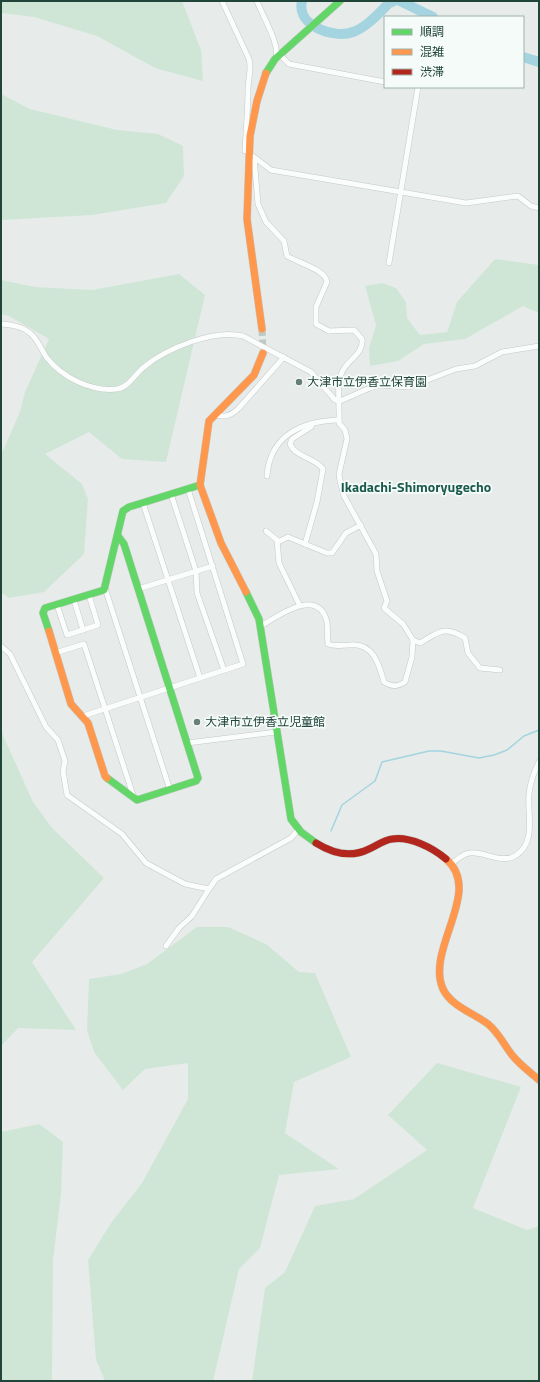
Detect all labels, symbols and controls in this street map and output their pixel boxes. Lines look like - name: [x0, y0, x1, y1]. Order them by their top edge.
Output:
- legend: [384, 16, 524, 88]
- text: 順調: [420, 22, 444, 41]
- text: 混雑: [420, 42, 444, 61]
- text: 渋滞: [420, 62, 444, 81]
- place label: 大津市立伊香立保育園: [307, 372, 427, 391]
- marker: 大津市立伊香立保育園: [294, 377, 304, 387]
- district label: Ikadachi-Shimoryugecho: [341, 476, 491, 497]
- place label: 大津市立伊香立児童館: [205, 712, 325, 731]
- marker: 大津市立伊香立児童館: [192, 717, 202, 727]

